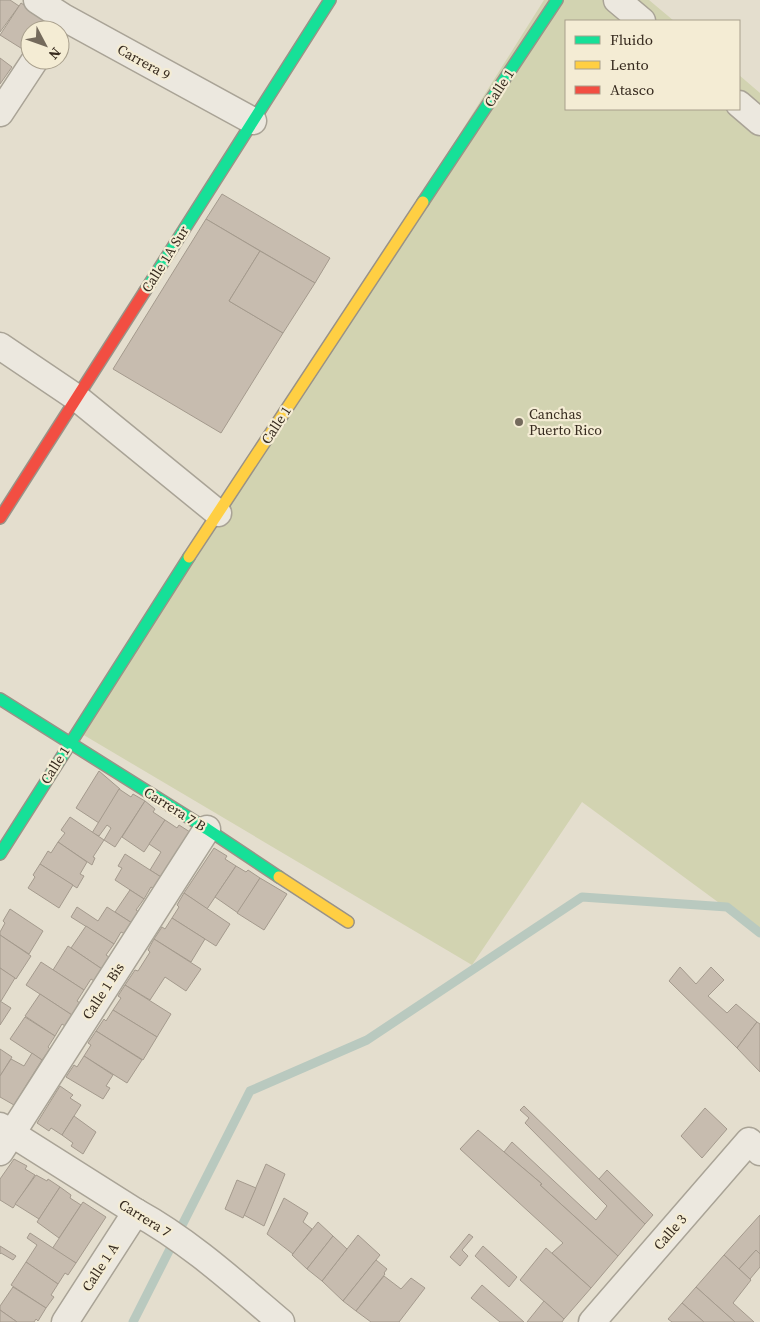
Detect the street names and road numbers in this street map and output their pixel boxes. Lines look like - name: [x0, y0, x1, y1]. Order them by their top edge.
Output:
- street label: Carrera 9: [114, 39, 174, 85]
- street label: Calle 1: [479, 65, 519, 111]
- street label: Calle 1A Sur: [137, 222, 193, 296]
- street label: Calle 1: [256, 402, 296, 448]
- street label: Calle 1: [35, 742, 75, 788]
- street label: Carrera 7 B: [140, 782, 210, 836]
- street label: Calle 1 Bis: [77, 959, 129, 1023]
- street label: Carrera 7: [115, 1194, 175, 1242]
- street label: Calle 3: [649, 1210, 691, 1254]
- street label: Calle 1 A: [77, 1238, 124, 1295]

